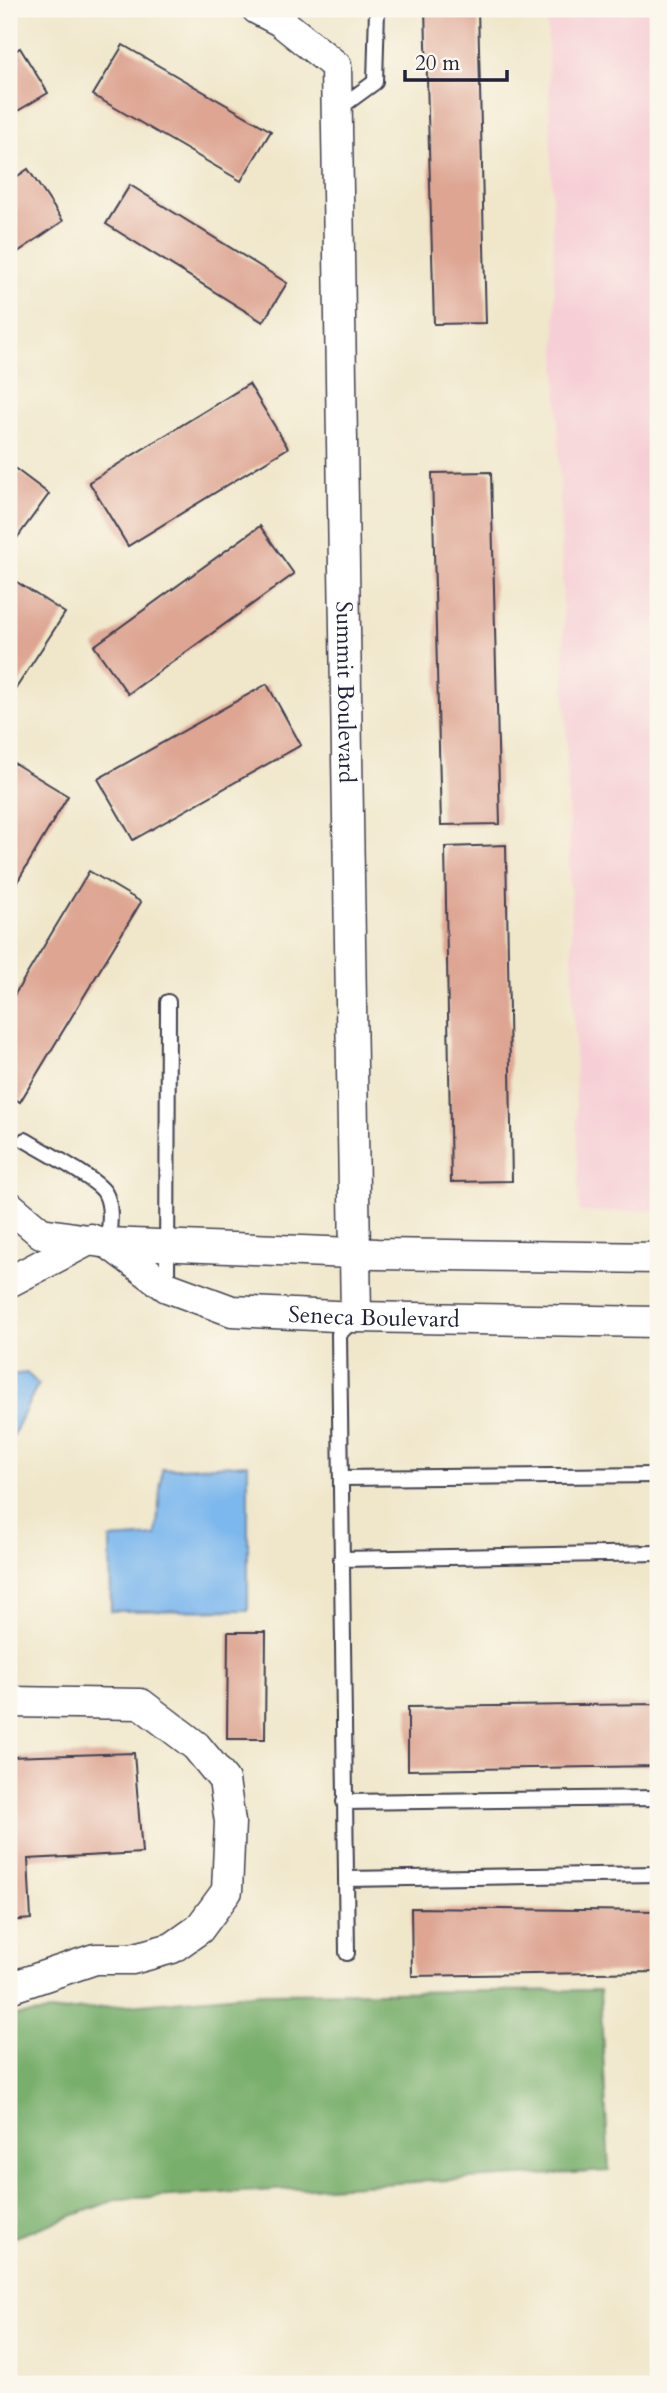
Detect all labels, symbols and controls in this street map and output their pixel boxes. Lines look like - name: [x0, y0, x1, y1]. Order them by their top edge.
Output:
- scale bar: [405, 38, 506, 82]
- text: 20 m: [415, 49, 460, 78]
- street label: Summit Boulevard: [329, 601, 362, 784]
- street label: Seneca Boulevard: [288, 1299, 461, 1335]

